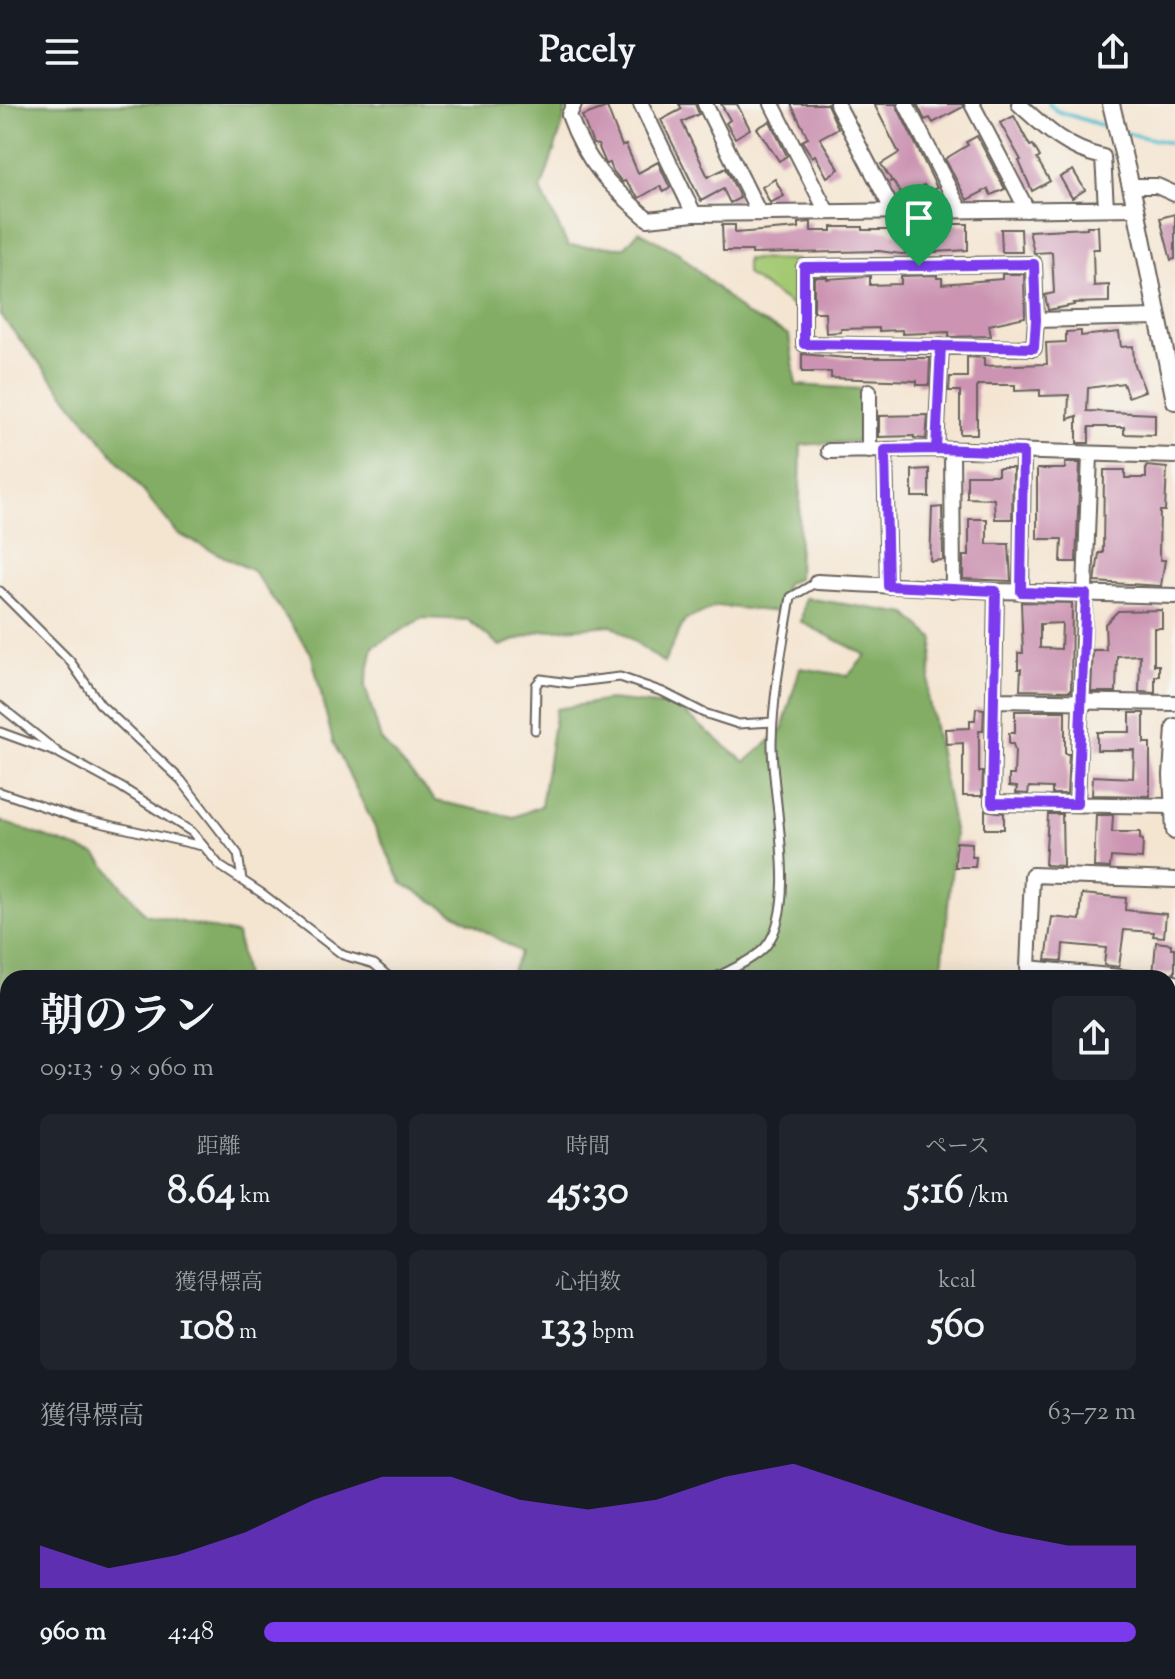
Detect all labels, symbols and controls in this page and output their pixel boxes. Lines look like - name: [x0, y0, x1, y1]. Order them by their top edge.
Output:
- text: Pacely: [539, 26, 636, 78]
- icon: menu: [40, 30, 84, 74]
- icon: share: [1091, 30, 1135, 74]
- pin: [885, 184, 953, 266]
- icon: arrive: [897, 196, 941, 240]
- text: 朝のラン: [40, 988, 216, 1051]
- button: share: [1052, 996, 1136, 1080]
- text: 09:13 · 9 × 960 m: [40, 1050, 214, 1087]
- text: 距離: [197, 1132, 241, 1164]
- text: 時間: [566, 1132, 610, 1164]
- text: ペース: [925, 1132, 990, 1164]
- text: 8.64: [167, 1164, 235, 1221]
- text: 45:30: [547, 1164, 629, 1221]
- text: 5:16: [906, 1164, 964, 1221]
- text: km: [235, 1181, 270, 1213]
- text: /km: [964, 1181, 1008, 1213]
- text: kcal: [938, 1266, 976, 1298]
- text: 獲得標高: [175, 1268, 263, 1300]
- text: 心拍数: [555, 1268, 621, 1300]
- text: 560: [930, 1298, 985, 1355]
- text: 108: [180, 1300, 234, 1357]
- text: 133: [542, 1300, 588, 1357]
- text: m: [234, 1317, 257, 1349]
- text: bpm: [588, 1317, 634, 1349]
- text: 63–72 m: [1048, 1394, 1136, 1431]
- text: 獲得標高: [40, 1399, 144, 1436]
- text: 960 m: [40, 1614, 106, 1651]
- text: 4:48: [168, 1614, 214, 1651]

